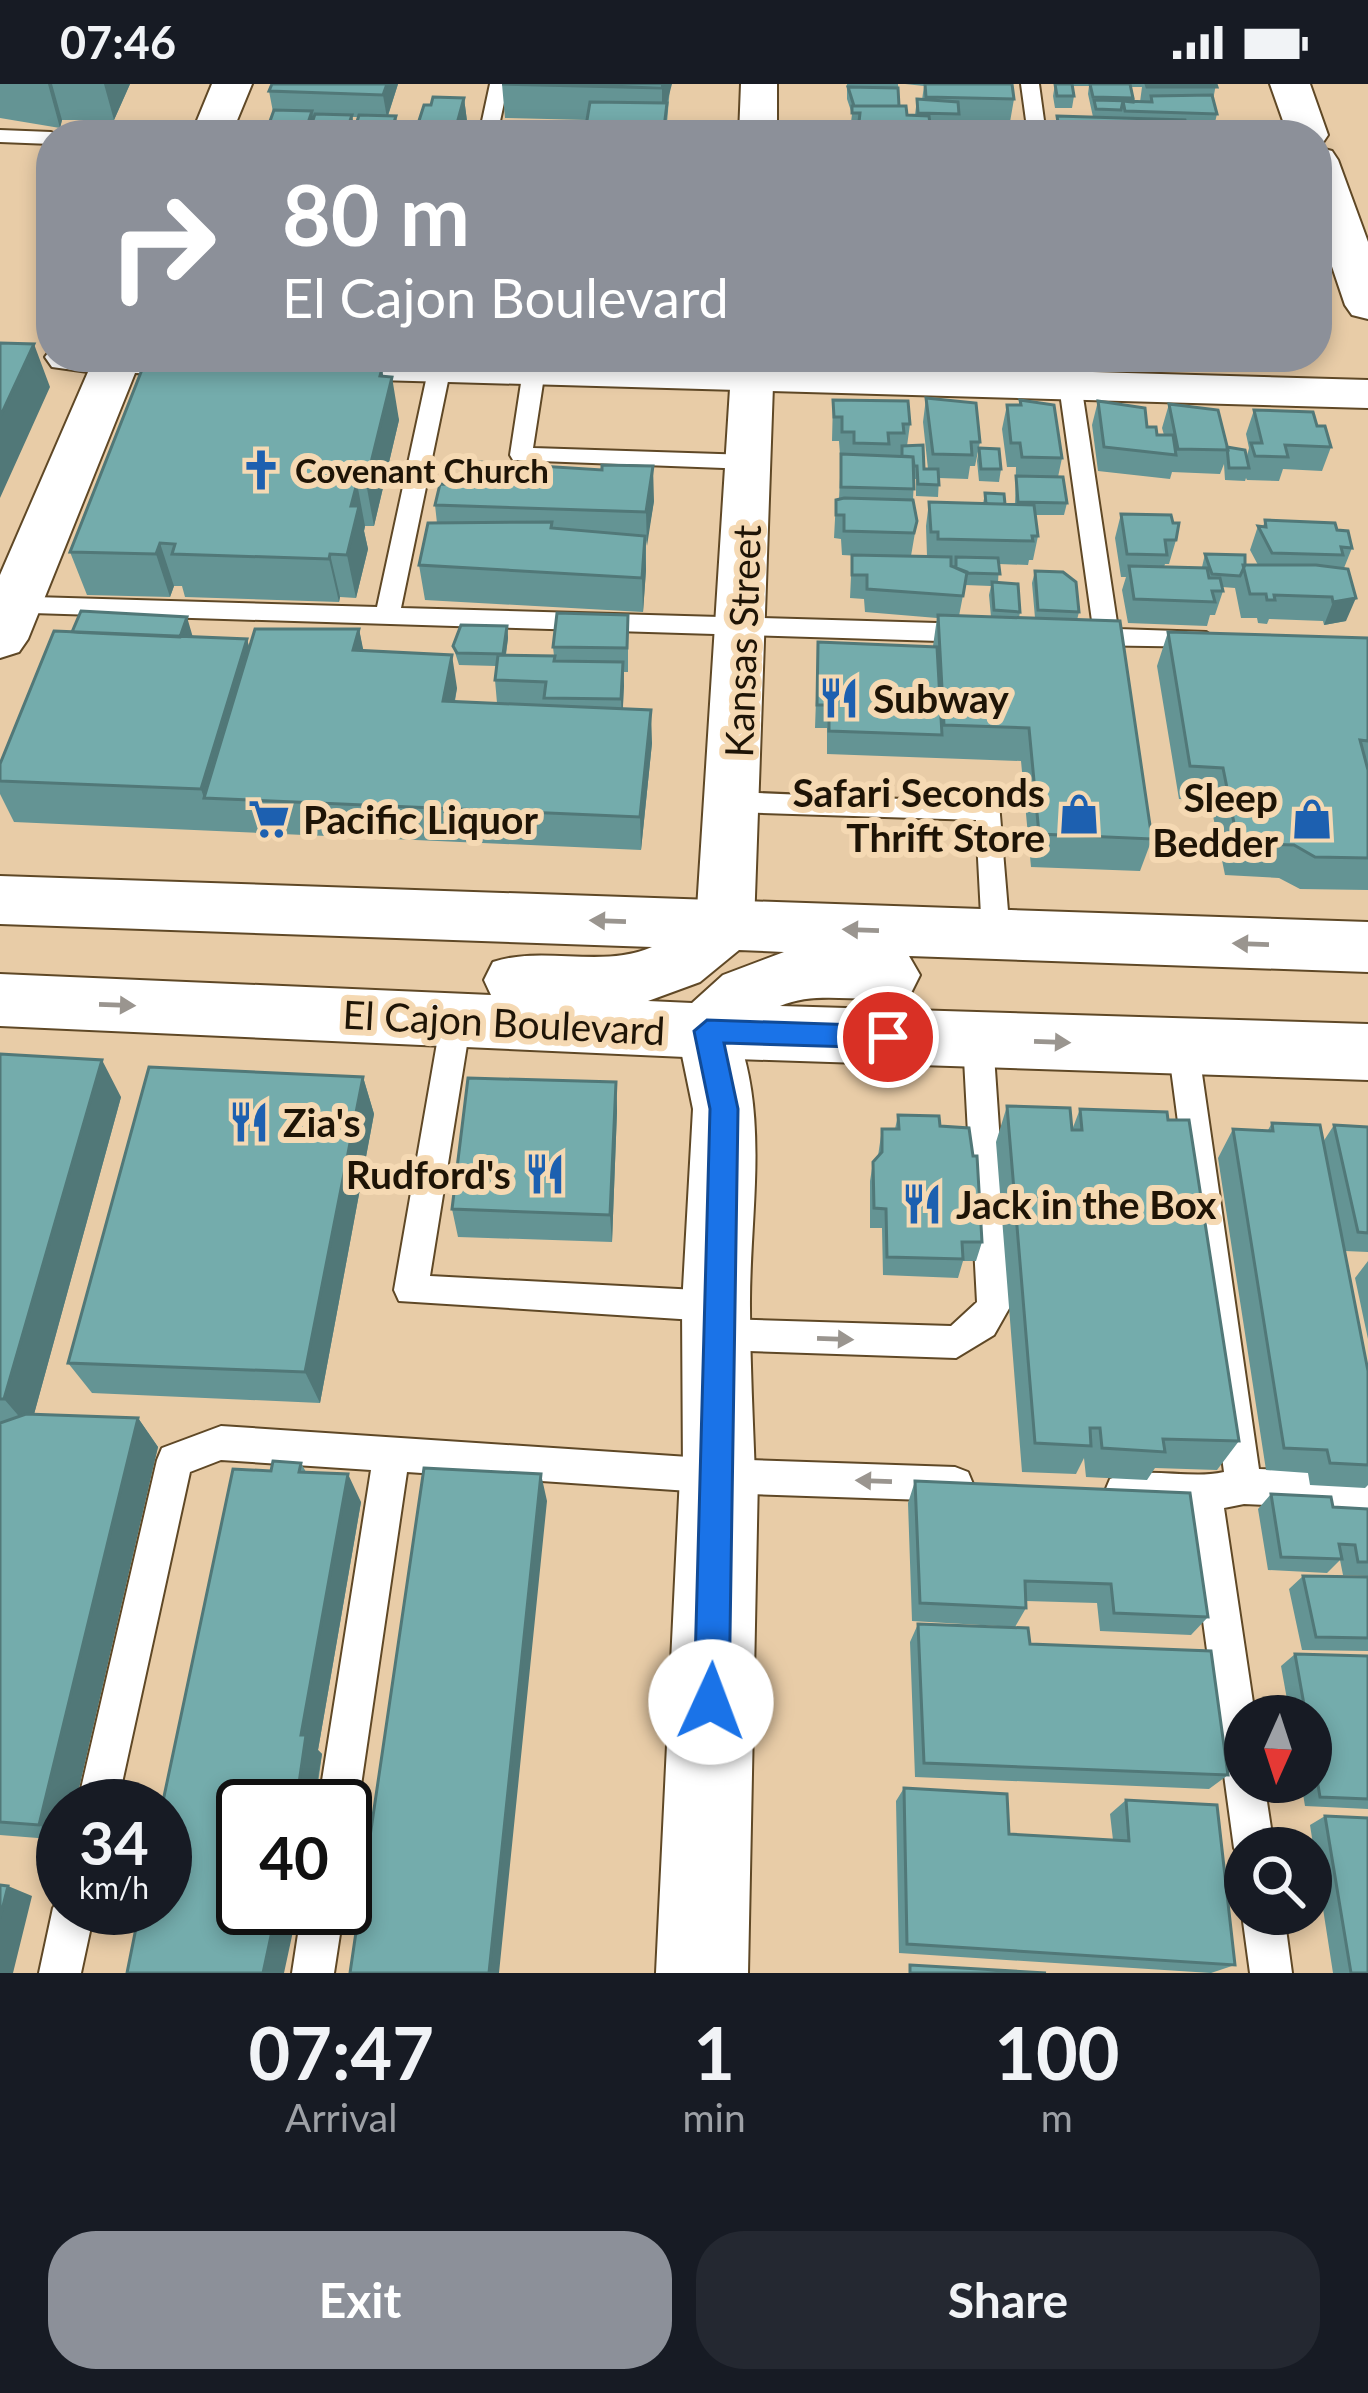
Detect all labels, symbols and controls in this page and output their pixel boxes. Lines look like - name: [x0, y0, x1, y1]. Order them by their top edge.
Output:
- text: 07:46: [60, 15, 176, 69]
- text: 80 m: [282, 163, 470, 264]
- icon: right: [84, 168, 240, 324]
- text: El Cajon Boulevard: [282, 265, 729, 330]
- church icon: Covenant Church: [238, 447, 284, 493]
- place label: Covenant Church: [295, 450, 549, 490]
- street label: Kansas Street: [715, 524, 769, 758]
- restaurant icon: Subway: [816, 675, 862, 721]
- place label: Subway: [873, 675, 1009, 721]
- place label: Safari Seconds Thrift Store: [792, 769, 1045, 860]
- place label: Sleep Bedder: [1152, 774, 1278, 865]
- shop icon: Safari Seconds Thrift Store: [1056, 791, 1102, 837]
- supermarket icon: Pacific Liquor: [246, 796, 292, 842]
- place label: Pacific Liquor: [303, 796, 538, 842]
- shop icon: Sleep Bedder: [1289, 796, 1335, 842]
- one-way arrow: [588, 911, 626, 930]
- one-way arrow: [841, 920, 879, 939]
- one-way arrow: [1231, 934, 1269, 953]
- pin: [837, 986, 939, 1088]
- street label: El Cajon Boulevard: [342, 991, 666, 1053]
- one-way arrow: [99, 996, 137, 1015]
- icon: arrive: [855, 1004, 921, 1070]
- one-way arrow: [1034, 1033, 1072, 1052]
- restaurant icon: Zia's: [226, 1099, 272, 1145]
- place label: Zia's: [283, 1099, 361, 1145]
- place label: Rudford's: [346, 1151, 511, 1197]
- restaurant icon: Rudford's: [522, 1151, 568, 1197]
- restaurant icon: Jack in the Box: [899, 1181, 945, 1227]
- place label: Jack in the Box: [956, 1181, 1217, 1227]
- one-way arrow: [817, 1329, 855, 1348]
- one-way arrow: [854, 1472, 892, 1491]
- position arrow: [648, 1639, 774, 1765]
- north arrow: [1224, 1695, 1332, 1803]
- map controls: [1224, 1695, 1332, 1935]
- speed limit sign: 40: [216, 1779, 372, 1935]
- text: 34: [79, 1806, 149, 1878]
- button: search: [1224, 1827, 1332, 1935]
- text: km/h: [79, 1869, 149, 1905]
- text: 07:47: [248, 2009, 434, 2095]
- text: 1: [693, 2009, 735, 2095]
- text: 100: [994, 2009, 1119, 2095]
- text: Arrival: [285, 2094, 397, 2140]
- text: min: [683, 2094, 746, 2140]
- text: m: [1041, 2094, 1073, 2140]
- button: Exit: [48, 2231, 672, 2369]
- button: Share: [696, 2231, 1320, 2369]

